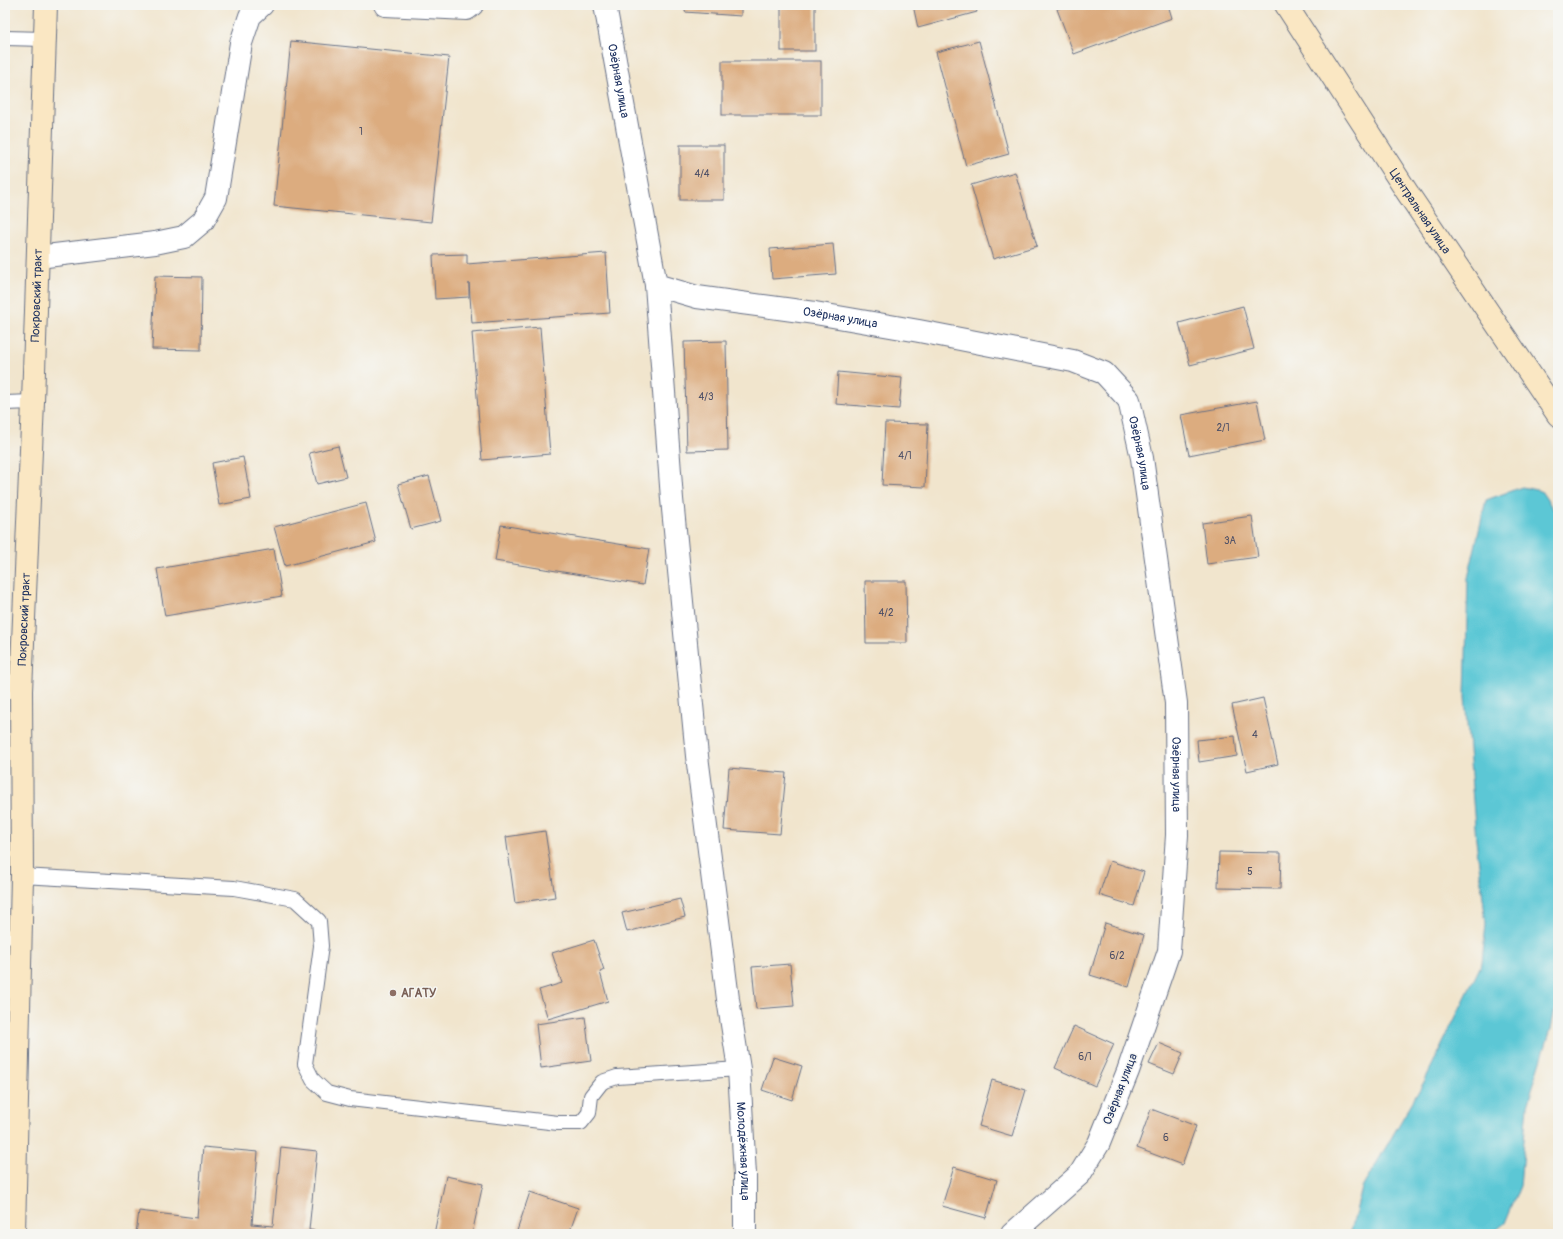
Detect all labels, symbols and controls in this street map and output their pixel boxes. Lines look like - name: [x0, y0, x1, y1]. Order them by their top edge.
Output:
- street label: Озёрная улица: [604, 42, 633, 120]
- house number: 1: [359, 126, 363, 138]
- street label: Центральная улица: [1386, 166, 1454, 257]
- house number: 4/4: [694, 168, 710, 180]
- street label: Покровский тракт: [28, 248, 46, 342]
- street label: Озёрная улица: [802, 304, 879, 332]
- house number: 4/3: [699, 391, 714, 403]
- street label: Озёрная улица: [1125, 415, 1153, 492]
- house number: 2/1: [1216, 422, 1230, 434]
- house number: 4/1: [898, 450, 912, 462]
- house number: 3А: [1224, 535, 1237, 547]
- street label: Покровский тракт: [15, 572, 34, 666]
- house number: 4/2: [879, 607, 894, 619]
- house number: 4: [1252, 729, 1258, 741]
- street label: Озёрная улица: [1168, 737, 1184, 812]
- house number: 5: [1247, 866, 1253, 878]
- house number: 6/2: [1110, 950, 1125, 962]
- place label: АГАТУ: [401, 986, 437, 1001]
- marker: АГАТУ: [388, 988, 398, 998]
- house number: 6/1: [1078, 1051, 1092, 1063]
- street label: Озёрная улица: [1100, 1051, 1141, 1127]
- street label: Молодёжная улица: [733, 1101, 752, 1201]
- house number: 6: [1163, 1132, 1169, 1144]

